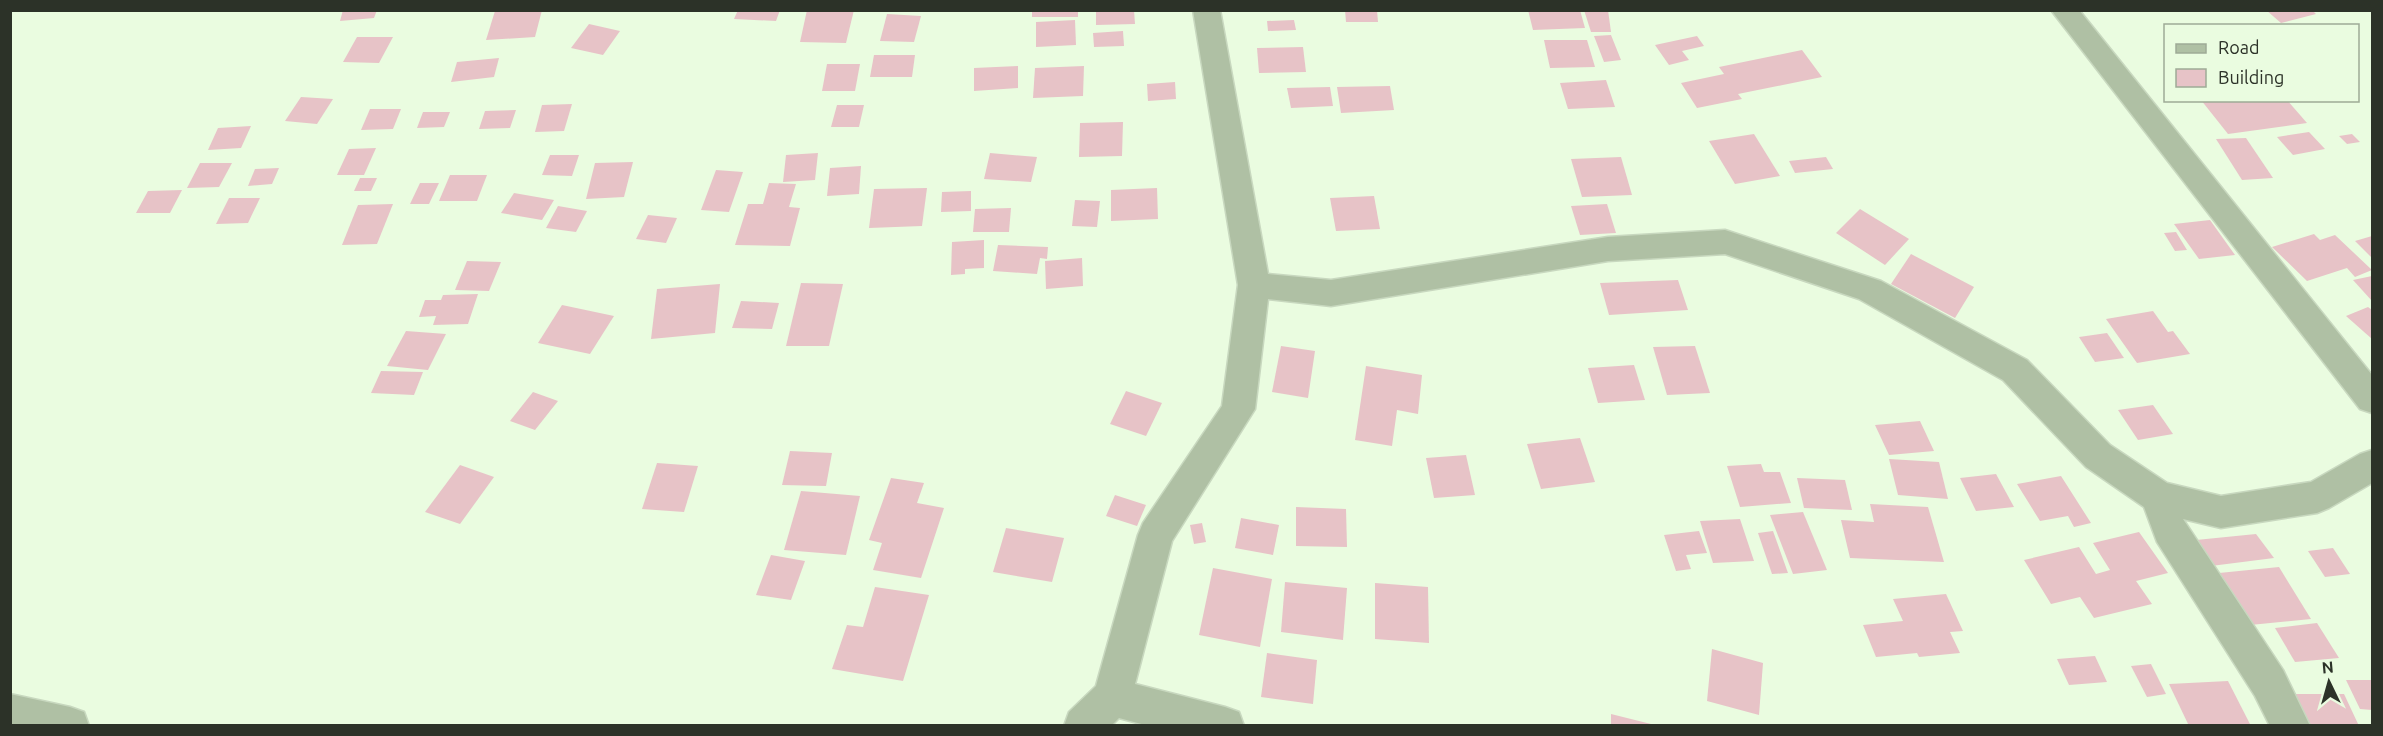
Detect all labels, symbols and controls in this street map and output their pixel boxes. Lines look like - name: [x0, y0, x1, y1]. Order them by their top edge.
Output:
- legend: [2164, 24, 2359, 102]
- text: Road: [2218, 37, 2260, 57]
- text: Building: [2218, 67, 2284, 87]
- north arrow: [2299, 652, 2359, 712]
- text: N: [2321, 658, 2334, 677]

